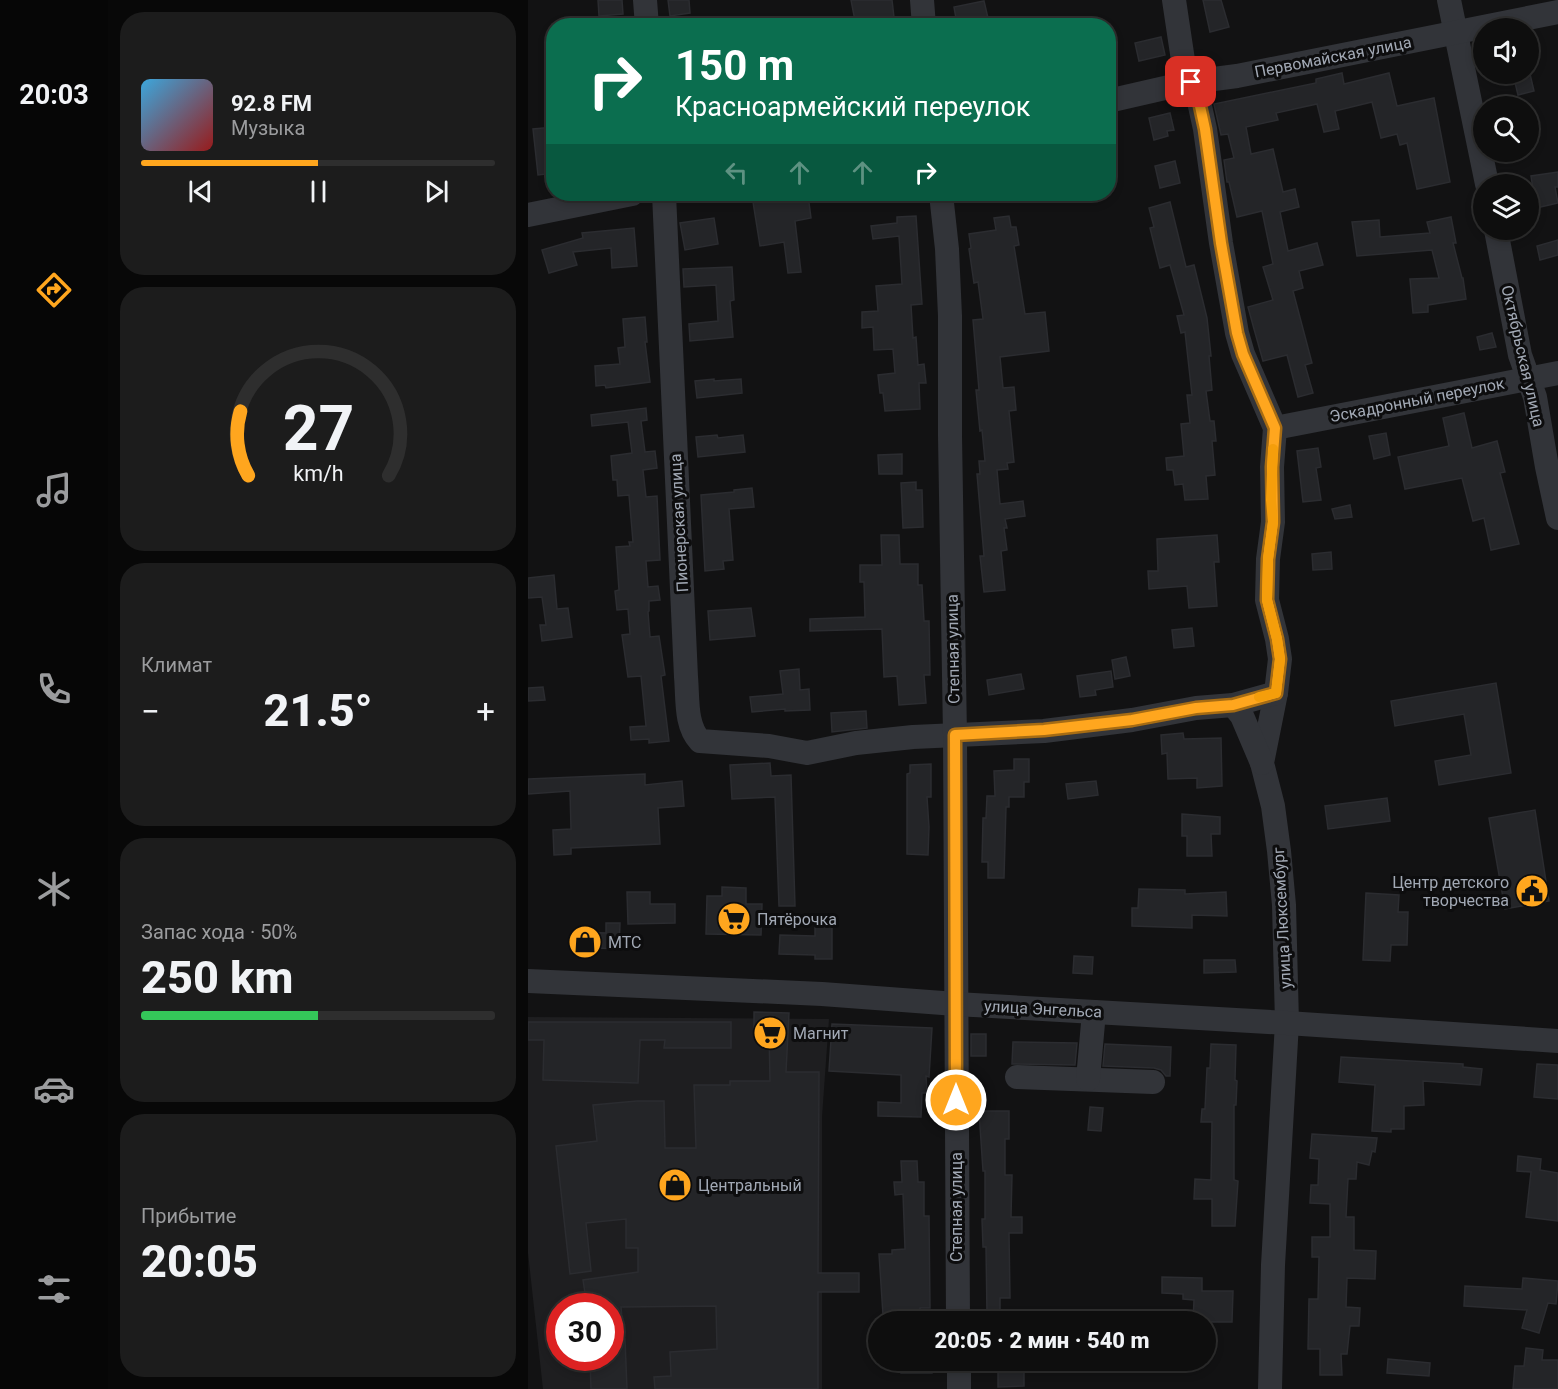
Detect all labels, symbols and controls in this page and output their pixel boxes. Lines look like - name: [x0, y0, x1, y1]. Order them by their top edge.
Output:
- map controls: [1473, 18, 1539, 240]
- button: sound: [1473, 18, 1539, 84]
- street label: Первомайская улица: [1253, 32, 1413, 82]
- text: 150 m: [675, 41, 794, 90]
- icon: right: [576, 42, 654, 120]
- pin: [1165, 56, 1216, 107]
- icon: arrive: [1174, 65, 1207, 98]
- text: 20:03: [19, 79, 89, 111]
- text: 92.8 FM: [231, 91, 312, 116]
- text: Красноармейский переулок: [675, 91, 1030, 123]
- button: search: [1473, 96, 1539, 162]
- text: Музыка: [231, 116, 305, 140]
- icon: left: [720, 156, 753, 189]
- icon: ahead: [783, 156, 816, 189]
- icon: ahead: [846, 156, 879, 189]
- icon: right: [909, 156, 942, 189]
- button: layers: [1473, 174, 1539, 240]
- icon: previous: [184, 175, 217, 208]
- icon: pause: [302, 175, 335, 208]
- icon: next: [420, 175, 453, 208]
- icon: directions: [33, 269, 75, 311]
- street label: Октябрьская улица: [1497, 283, 1549, 429]
- street label: Эскадронный переулок: [1328, 374, 1506, 426]
- text: 27: [282, 392, 354, 465]
- street label: Пионерская улица: [666, 453, 692, 593]
- text: km/h: [293, 462, 343, 487]
- icon: music: [33, 469, 75, 511]
- street label: Степная улица: [943, 594, 963, 704]
- text: Климат: [141, 653, 212, 677]
- icon: phone: [33, 668, 75, 710]
- text: 21.5°: [264, 684, 373, 737]
- text: −: [141, 692, 160, 731]
- text: +: [476, 692, 495, 731]
- street label: улица Люксембург: [1269, 846, 1295, 989]
- icon: climate: [33, 868, 75, 910]
- place label: Центр детского творчества: [1392, 873, 1509, 910]
- public building icon: Центр детского творчества: [1514, 873, 1550, 909]
- supermarket icon: Пятёрочка: [716, 901, 752, 937]
- place label: Пятёрочка: [757, 910, 837, 929]
- text: Запас хода · 50%: [141, 920, 297, 944]
- shop icon: МТС: [567, 924, 603, 960]
- place label: МТС: [608, 933, 641, 952]
- text: 250 km: [141, 951, 293, 1004]
- street label: улица Энгельса: [984, 996, 1102, 1022]
- supermarket icon: Магнит: [752, 1015, 788, 1051]
- place label: Магнит: [793, 1024, 849, 1043]
- icon: car: [33, 1068, 75, 1110]
- position arrow: [924, 1068, 988, 1132]
- street label: Степная улица: [947, 1152, 966, 1262]
- shop icon: Центральный: [657, 1167, 693, 1203]
- place label: Центральный: [698, 1176, 802, 1195]
- text: Прибытие: [141, 1204, 236, 1228]
- text: 20:05: [141, 1235, 258, 1288]
- icon: filters: [33, 1268, 75, 1310]
- speed limit sign: 30: [546, 1293, 624, 1371]
- text: 20:05 · 2 мин · 540 m: [934, 1328, 1150, 1353]

